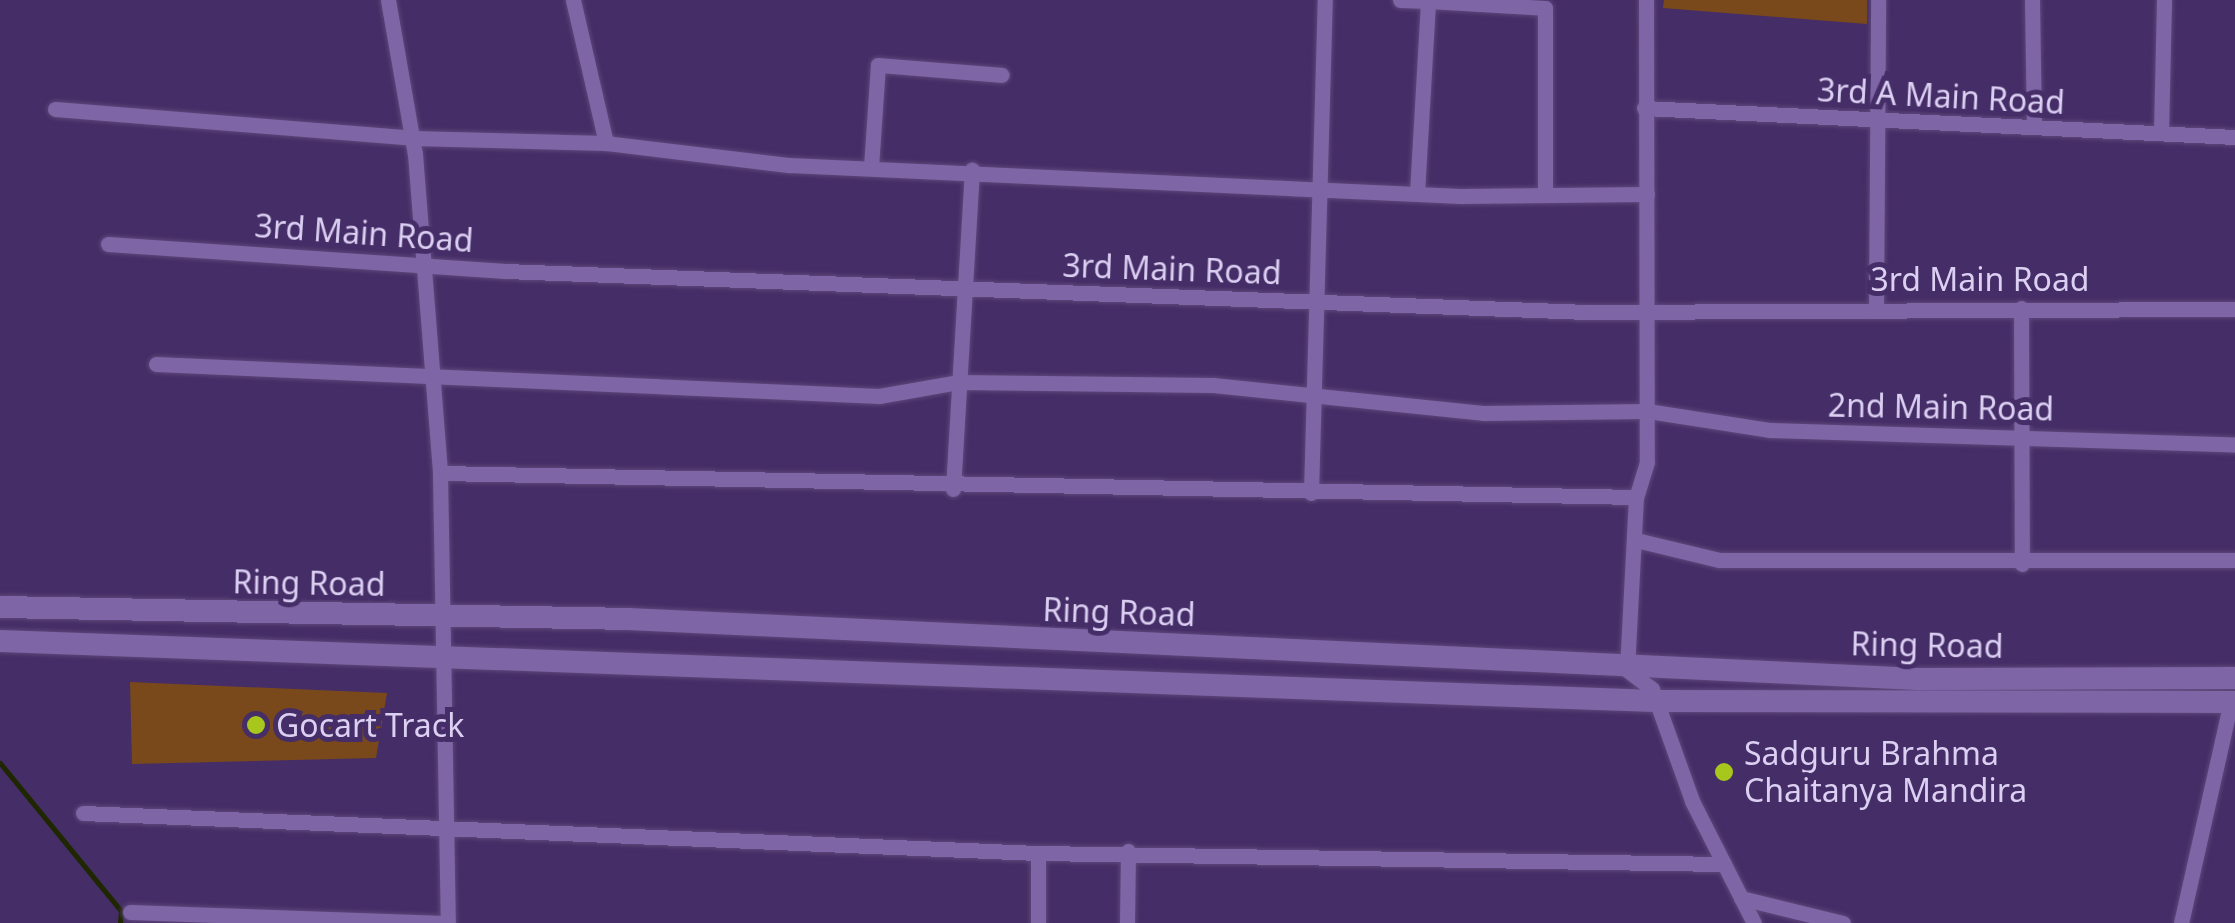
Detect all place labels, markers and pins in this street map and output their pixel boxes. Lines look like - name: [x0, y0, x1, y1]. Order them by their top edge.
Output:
- place label: Gocart Track: [276, 706, 464, 744]
- marker: Gocart Track: [245, 714, 267, 736]
- place label: Sadguru Brahma Chaitanya Mandira: [1744, 735, 2027, 810]
- marker: Sadguru Brahma Chaitanya Mandira: [1713, 761, 1735, 783]

